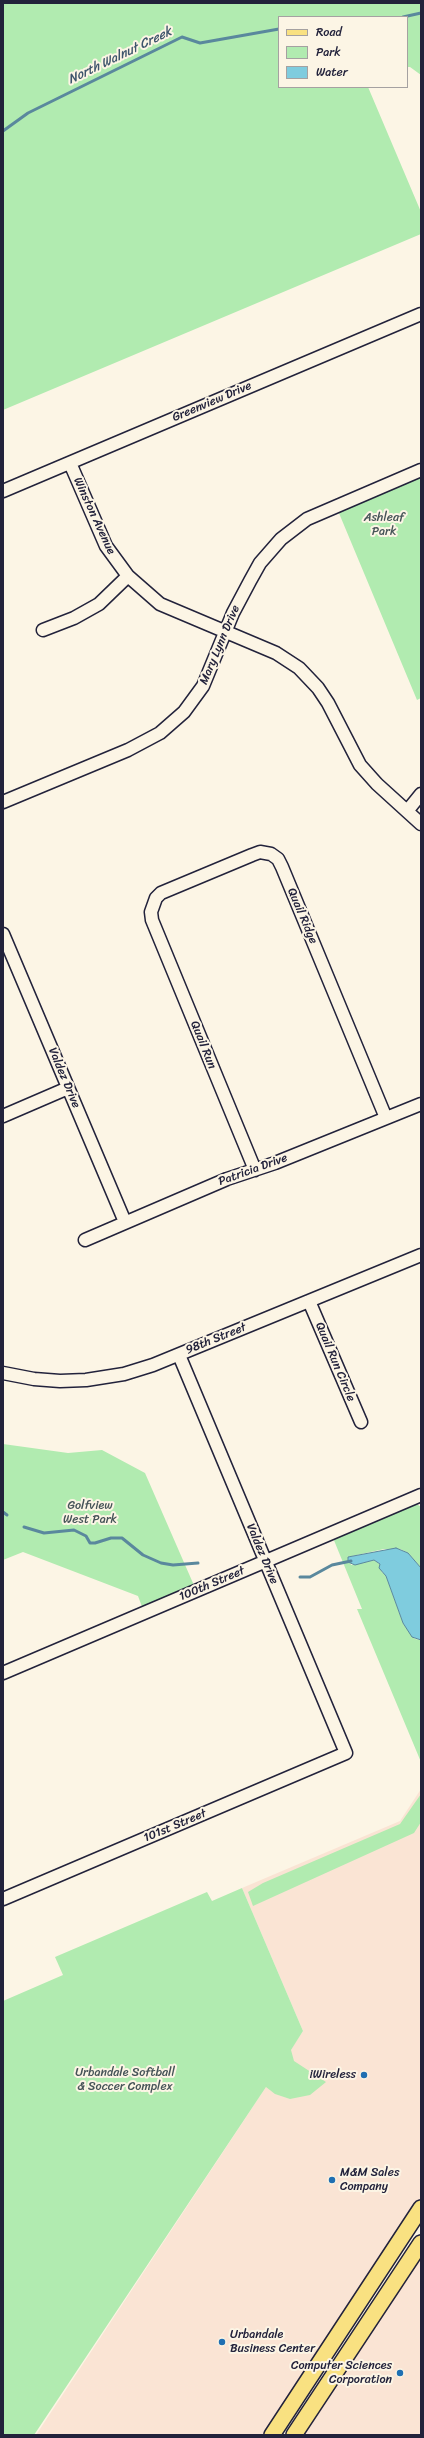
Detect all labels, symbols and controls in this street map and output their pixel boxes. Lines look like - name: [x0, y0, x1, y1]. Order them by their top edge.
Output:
- legend: [278, 16, 408, 88]
- text: Road: [316, 21, 342, 43]
- water label: North Walnut Creek: [66, 24, 174, 88]
- text: Park: [316, 41, 341, 63]
- text: Water: [316, 61, 348, 83]
- street label: Greenview Drive: [170, 379, 254, 425]
- street label: Winston Avenue: [70, 475, 118, 557]
- park label: Ashleaf Park: [364, 511, 404, 539]
- street label: Mary Lynn Drive: [197, 603, 243, 687]
- street label: Quail Ridge: [284, 886, 320, 946]
- street label: Quail Run: [187, 1019, 219, 1071]
- street label: Valdez Drive: [45, 1046, 83, 1110]
- street label: Patricia Drive: [217, 1151, 289, 1189]
- street label: 98th Street: [184, 1320, 248, 1358]
- street label: Quail Run Circle: [312, 1320, 358, 1404]
- park label: Golfview West Park: [63, 1499, 117, 1527]
- street label: Valdez Drive: [243, 1522, 281, 1586]
- street label: 100th Street: [177, 1564, 247, 1604]
- street label: 101st Street: [142, 1806, 208, 1846]
- park label: Urbandale Softball & Soccer Complex: [75, 2066, 175, 2094]
- place label: iWireless: [309, 2068, 356, 2082]
- marker: iWireless: [359, 2070, 369, 2080]
- place label: M&M Sales Company: [340, 2166, 399, 2194]
- marker: M&M Sales Company: [327, 2175, 337, 2185]
- place label: Urbandale Business Center: [230, 2328, 315, 2356]
- marker: Urbandale Business Center: [217, 2337, 227, 2347]
- place label: Computer Sciences Corporation: [291, 2359, 392, 2387]
- marker: Computer Sciences Corporation: [395, 2368, 405, 2378]

